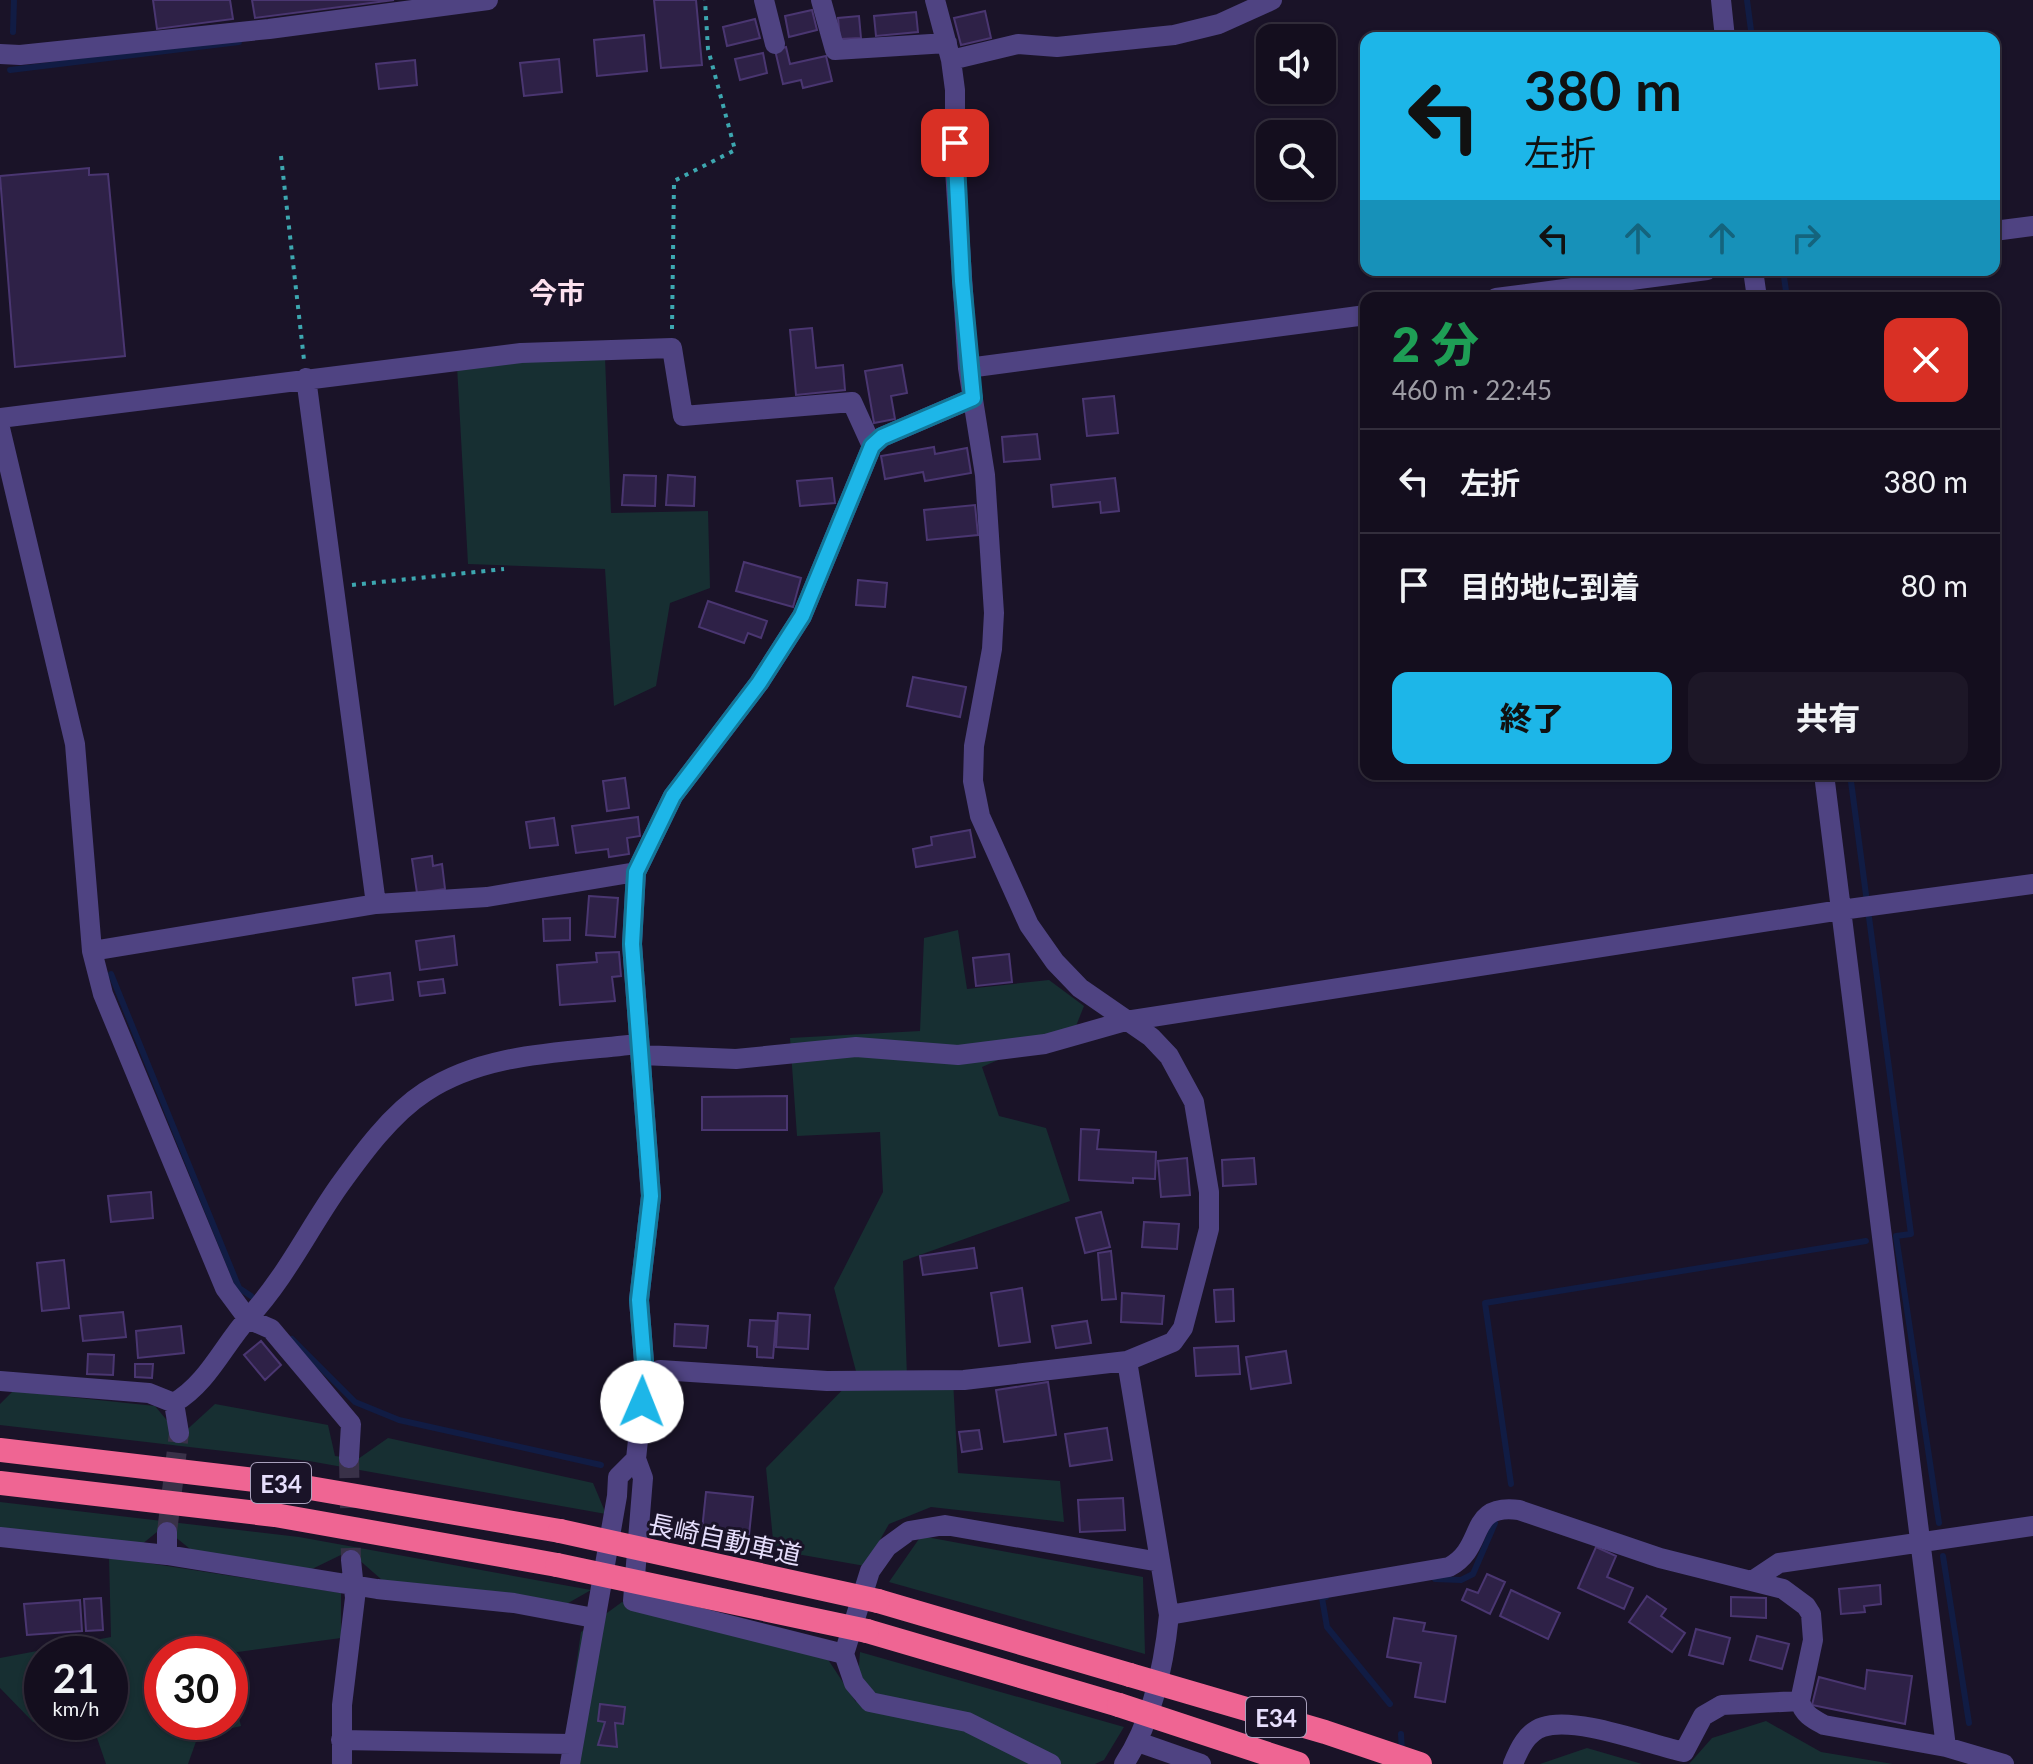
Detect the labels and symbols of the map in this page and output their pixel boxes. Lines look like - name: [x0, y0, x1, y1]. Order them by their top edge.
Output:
- pin: [921, 109, 989, 177]
- district label: 今市: [529, 275, 585, 309]
- position arrow: [600, 1360, 684, 1444]
- road number: E34: [251, 1463, 311, 1503]
- street label: 長崎自動車道: [645, 1507, 805, 1571]
- speed limit sign: 30: [144, 1636, 248, 1740]
- road number: E34: [1246, 1697, 1306, 1737]

